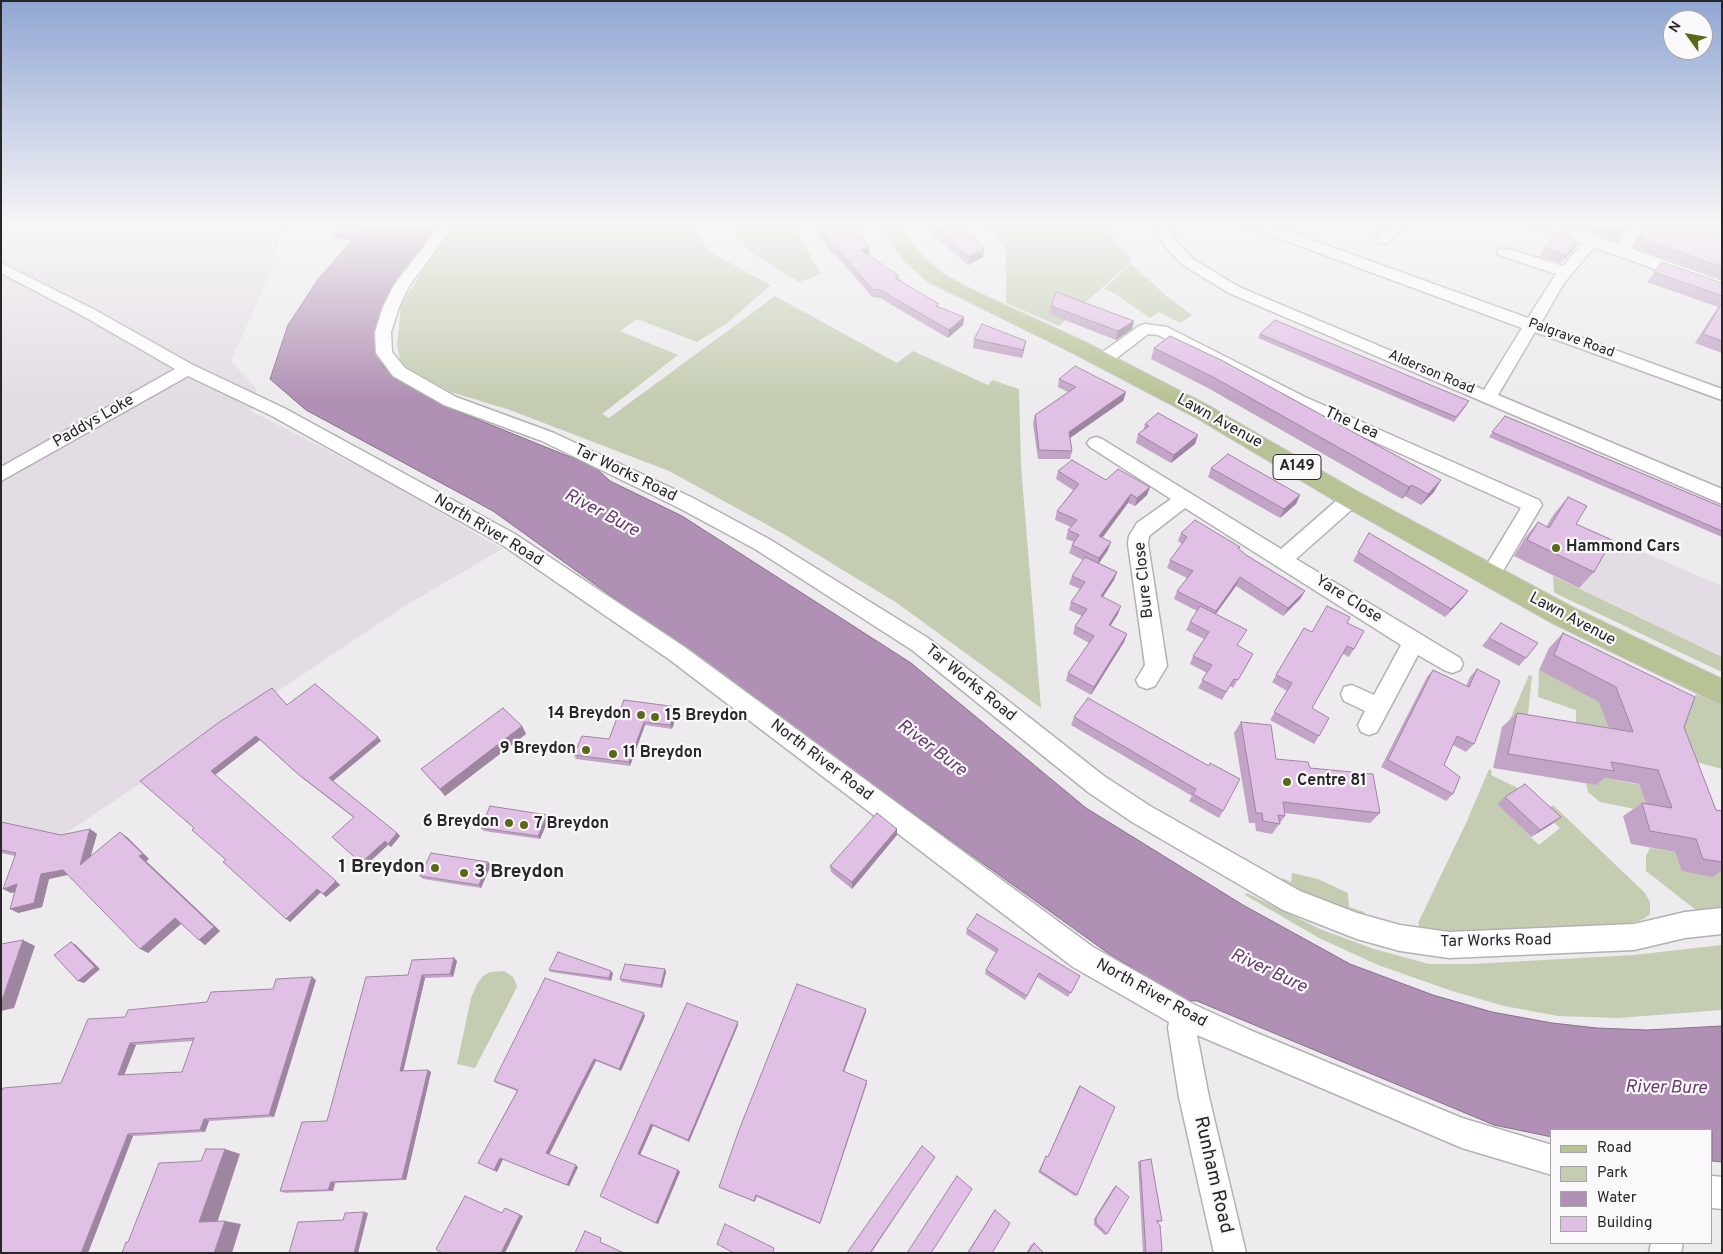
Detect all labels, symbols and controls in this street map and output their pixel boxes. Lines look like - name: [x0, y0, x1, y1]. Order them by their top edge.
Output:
- north arrow: [1663, 10, 1713, 60]
- text: N: [1666, 19, 1686, 36]
- street label: Palgrave Road: [1526, 316, 1616, 362]
- street label: Alderson Road: [1385, 347, 1477, 399]
- street label: Paddys Loke: [50, 391, 138, 453]
- street label: Lawn Avenue: [1173, 391, 1265, 453]
- street label: The Lea: [1321, 404, 1381, 444]
- street label: Tar Works Road: [571, 441, 679, 507]
- road number: A149: [1273, 454, 1321, 480]
- water label: River Bure: [560, 485, 642, 543]
- street label: North River Road: [430, 491, 546, 571]
- place label: Hammond Cars: [1566, 538, 1680, 558]
- street label: Bure Close: [1131, 541, 1159, 619]
- marker: Hammond Cars: [1550, 542, 1562, 554]
- street label: Yare Close: [1311, 572, 1385, 628]
- street label: Lawn Avenue: [1526, 589, 1618, 651]
- street label: Tar Works Road: [921, 641, 1019, 727]
- place label: 14 Breydon: [548, 705, 631, 725]
- place label: 15 Breydon: [665, 707, 748, 727]
- marker: 14 Breydon: [635, 709, 647, 721]
- marker: 15 Breydon: [649, 711, 661, 723]
- street label: North River Road: [766, 716, 876, 806]
- water label: River Bure: [892, 716, 970, 782]
- place label: 9 Breydon: [500, 740, 576, 760]
- marker: 9 Breydon: [580, 744, 592, 756]
- place label: 11 Breydon: [623, 744, 702, 764]
- marker: 11 Breydon: [607, 748, 619, 760]
- place label: Centre 81: [1297, 772, 1367, 792]
- marker: Centre 81: [1281, 776, 1293, 788]
- place label: 6 Breydon: [423, 813, 499, 833]
- place label: 7 Breydon: [534, 815, 609, 835]
- marker: 6 Breydon: [503, 817, 515, 829]
- marker: 7 Breydon: [518, 819, 530, 831]
- place label: 1 Breydon: [339, 857, 425, 879]
- marker: 1 Breydon: [429, 862, 441, 874]
- place label: 3 Breydon: [474, 862, 564, 884]
- marker: 3 Breydon: [458, 867, 470, 879]
- street label: Tar Works Road: [1440, 931, 1552, 953]
- water label: River Bure: [1226, 945, 1310, 999]
- street label: North River Road: [1092, 956, 1210, 1032]
- water label: River Bure: [1625, 1077, 1707, 1101]
- street label: Runham Road: [1187, 1114, 1237, 1236]
- legend: [1550, 1129, 1713, 1244]
- text: Road: [1597, 1139, 1632, 1158]
- text: Park: [1597, 1164, 1628, 1183]
- text: Water: [1597, 1189, 1636, 1208]
- text: Building: [1597, 1214, 1652, 1233]

